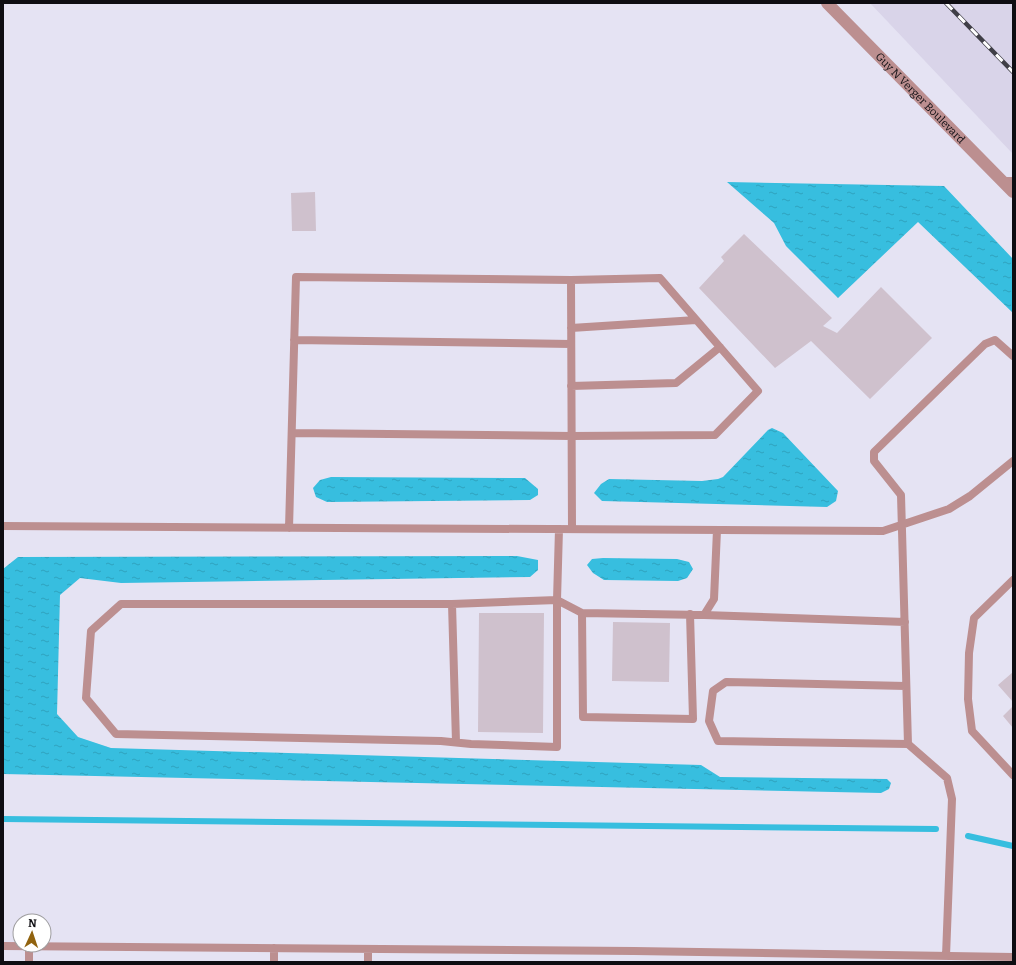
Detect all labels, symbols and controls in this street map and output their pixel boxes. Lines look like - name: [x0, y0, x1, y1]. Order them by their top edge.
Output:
- street label: Guy N Verger Boulevard: [873, 50, 968, 146]
- north arrow: [12, 913, 52, 953]
- text: N: [28, 917, 38, 930]

